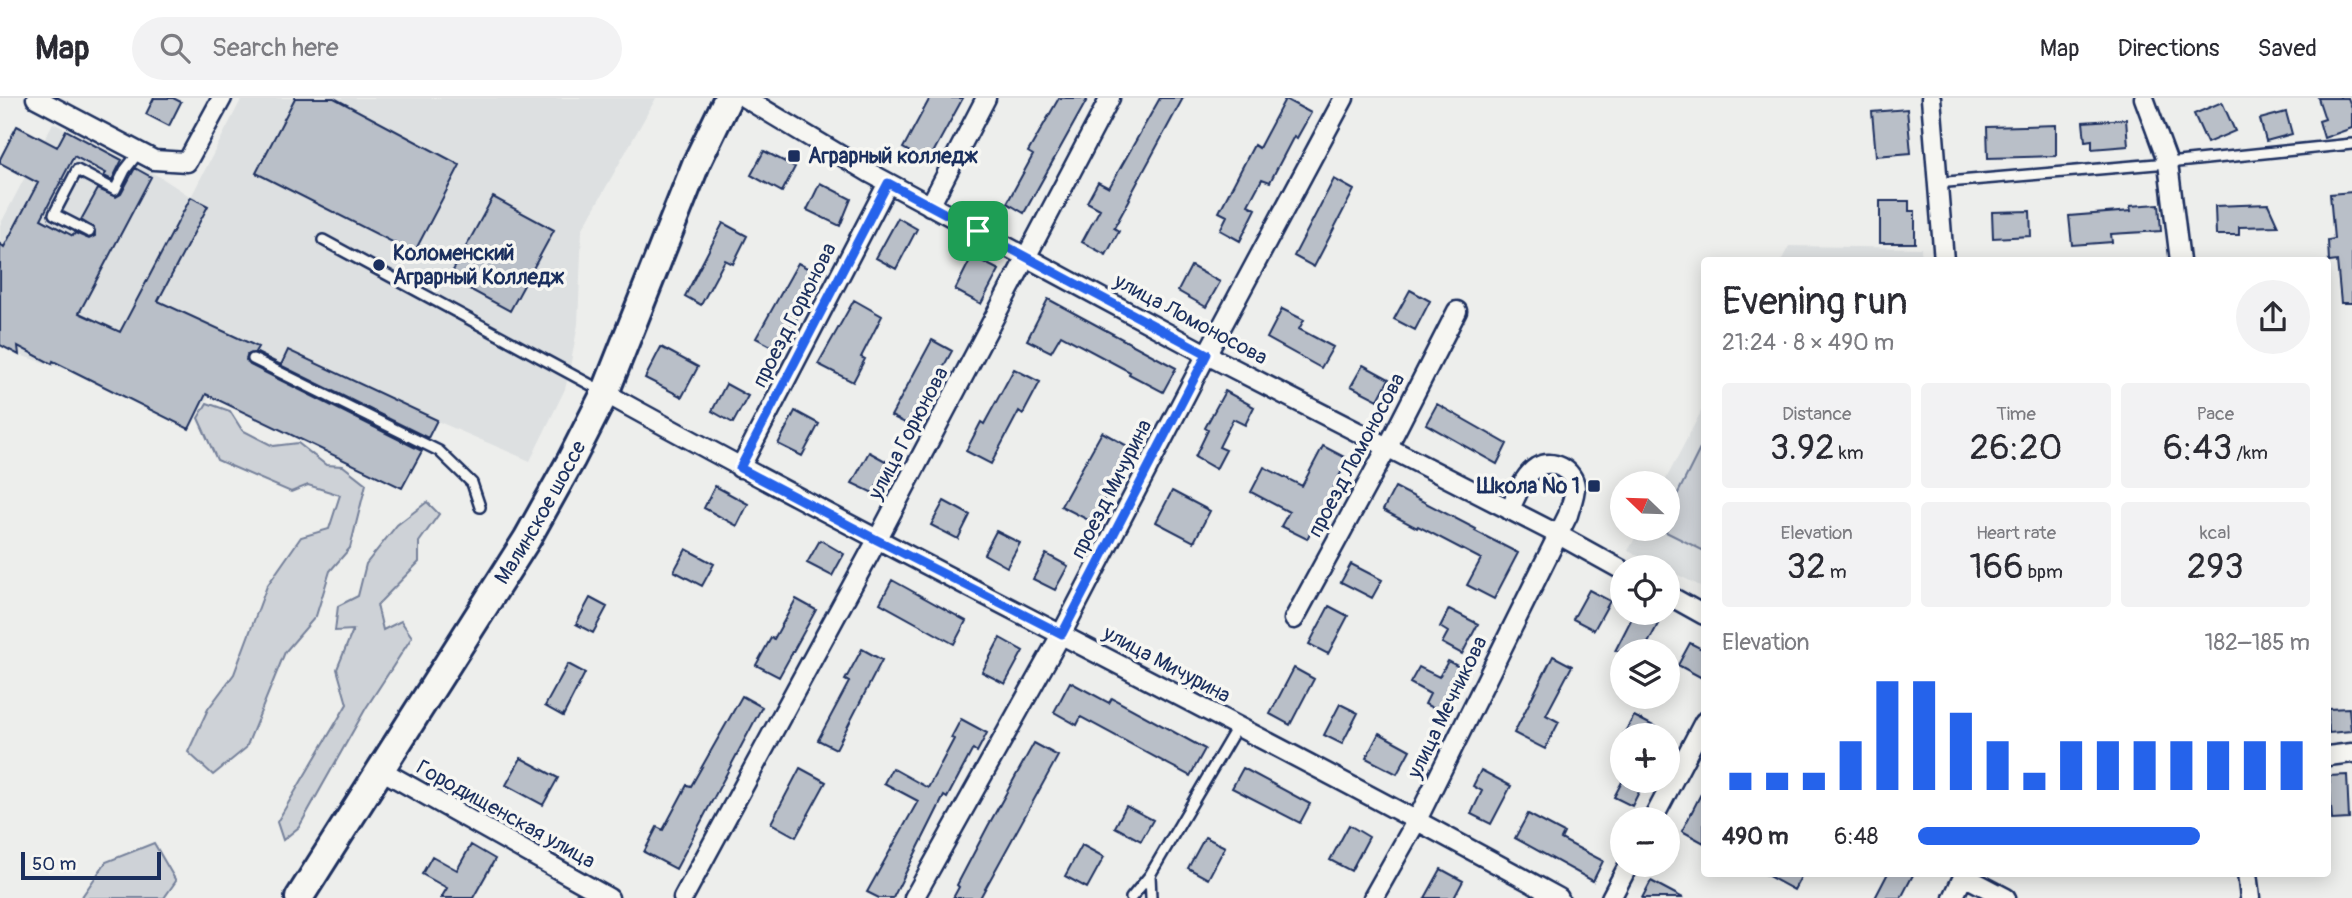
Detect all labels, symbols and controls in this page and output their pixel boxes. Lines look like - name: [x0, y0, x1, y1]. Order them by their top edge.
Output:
- search box: [132, 17, 622, 80]
- text: Map: [35, 28, 90, 69]
- icon: search: [156, 29, 194, 67]
- text: Search here: [212, 32, 339, 64]
- text: Map: [2040, 34, 2080, 63]
- text: Directions: [2118, 34, 2219, 63]
- text: Saved: [2257, 34, 2317, 63]
- place label: Аграрный колледж: [808, 143, 978, 170]
- marker: Аграрный колледж: [786, 148, 802, 164]
- pin: [948, 201, 1008, 261]
- icon: arrive: [959, 212, 997, 250]
- street label: проезд Горюнова: [746, 238, 843, 392]
- place label: Коломенский Аграрный Колледж: [393, 240, 564, 291]
- marker: Коломенский Аграрный Колледж: [371, 257, 387, 273]
- street label: улица Ломоносова: [1109, 267, 1272, 371]
- text: Evening run: [1722, 278, 1908, 326]
- button: share: [2236, 280, 2310, 354]
- text: 21:24 · 8 × 490 m: [1722, 328, 1894, 357]
- street label: улица Горюнова: [862, 362, 955, 505]
- street label: проезд Ломоносова: [1302, 368, 1411, 542]
- text: Distance: [1782, 402, 1851, 426]
- text: Time: [1996, 402, 2036, 426]
- text: Pace: [2197, 402, 2234, 426]
- street label: проезд Мичурина: [1065, 415, 1158, 564]
- text: 3.92: [1770, 426, 1835, 470]
- text: 26:20: [1970, 426, 2062, 470]
- text: 6:43: [2163, 426, 2232, 470]
- street label: Малинское шоссе: [489, 436, 593, 590]
- text: km: [1835, 441, 1864, 465]
- text: /km: [2232, 441, 2268, 465]
- north arrow: [1610, 471, 1680, 541]
- map controls: [1610, 471, 1680, 877]
- place label: Школа № 1: [1476, 473, 1580, 500]
- marker: Школа № 1: [1586, 478, 1602, 494]
- text: Elevation: [1780, 521, 1853, 545]
- text: Heart rate: [1976, 521, 2056, 545]
- text: kcal: [2200, 521, 2231, 545]
- text: 32: [1787, 545, 1826, 589]
- text: 166: [1969, 545, 2024, 589]
- text: 293: [2187, 545, 2244, 589]
- button: locate: [1610, 555, 1680, 625]
- text: m: [1826, 560, 1847, 584]
- text: bpm: [2024, 560, 2063, 584]
- street label: улица Мичурина: [1098, 619, 1235, 709]
- text: Elevation: [1722, 628, 1810, 657]
- text: 182–185 m: [2205, 628, 2310, 657]
- street label: улица Мечникова: [1401, 632, 1494, 784]
- button: layers: [1610, 639, 1680, 709]
- button: +: [1610, 723, 1680, 793]
- street label: Городищенская улица: [412, 754, 600, 875]
- button: −: [1610, 807, 1680, 877]
- text: 490 m: [1722, 822, 1788, 851]
- text: 6:48: [1834, 822, 1878, 851]
- scale bar: [21, 849, 161, 881]
- text: 50 m: [32, 852, 76, 876]

